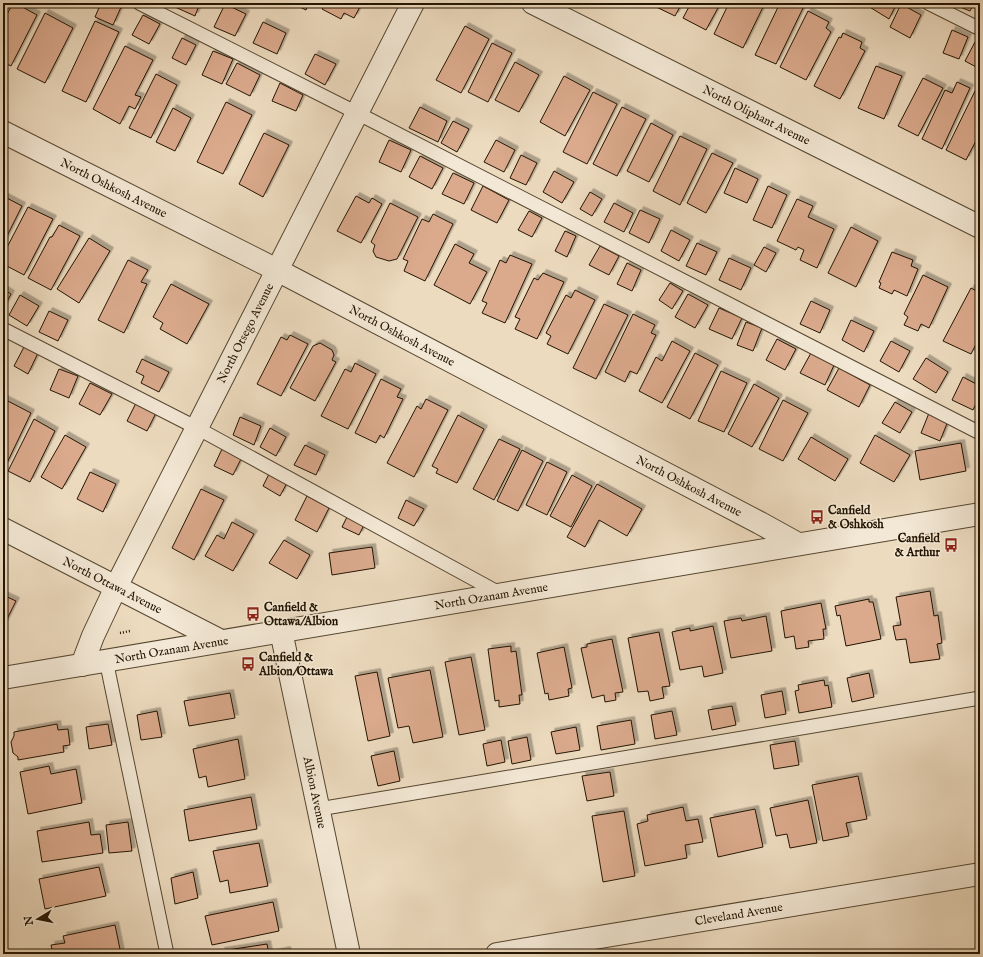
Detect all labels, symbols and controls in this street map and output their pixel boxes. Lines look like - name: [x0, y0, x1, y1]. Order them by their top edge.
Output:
- street label: North Oliphant Avenue: [700, 82, 813, 149]
- street label: North Oshkosh Avenue: [58, 155, 170, 222]
- street label: North Otsego Avenue: [214, 280, 277, 386]
- street label: North Oshkosh Avenue: [346, 302, 458, 370]
- street label: North Oshkosh Avenue: [633, 452, 745, 520]
- place label: Canfield & Oshkosh: [828, 503, 884, 532]
- bus stop icon: Canfield & Oshkosh: [809, 509, 825, 525]
- place label: Canfield & Arthur: [895, 531, 941, 560]
- bus stop icon: Canfield & Arthur: [943, 537, 959, 553]
- street label: North Ottawa Avenue: [60, 554, 165, 618]
- street label: North Ozanam Avenue: [433, 580, 550, 613]
- place label: Canfield & Ottawa/Albion: [264, 600, 339, 629]
- bus stop icon: Canfield & Ottawa/Albion: [245, 606, 261, 622]
- street label: North Ozanam Avenue: [114, 633, 230, 667]
- place label: Canfield & Albion/Ottawa: [258, 650, 334, 679]
- bus stop icon: Canfield & Albion/Ottawa: [240, 656, 256, 672]
- street label: Albion Avenue: [299, 754, 329, 830]
- north arrow: [18, 899, 58, 939]
- street label: Cleveland Avenue: [694, 900, 784, 929]
- text: N: [21, 914, 37, 927]

